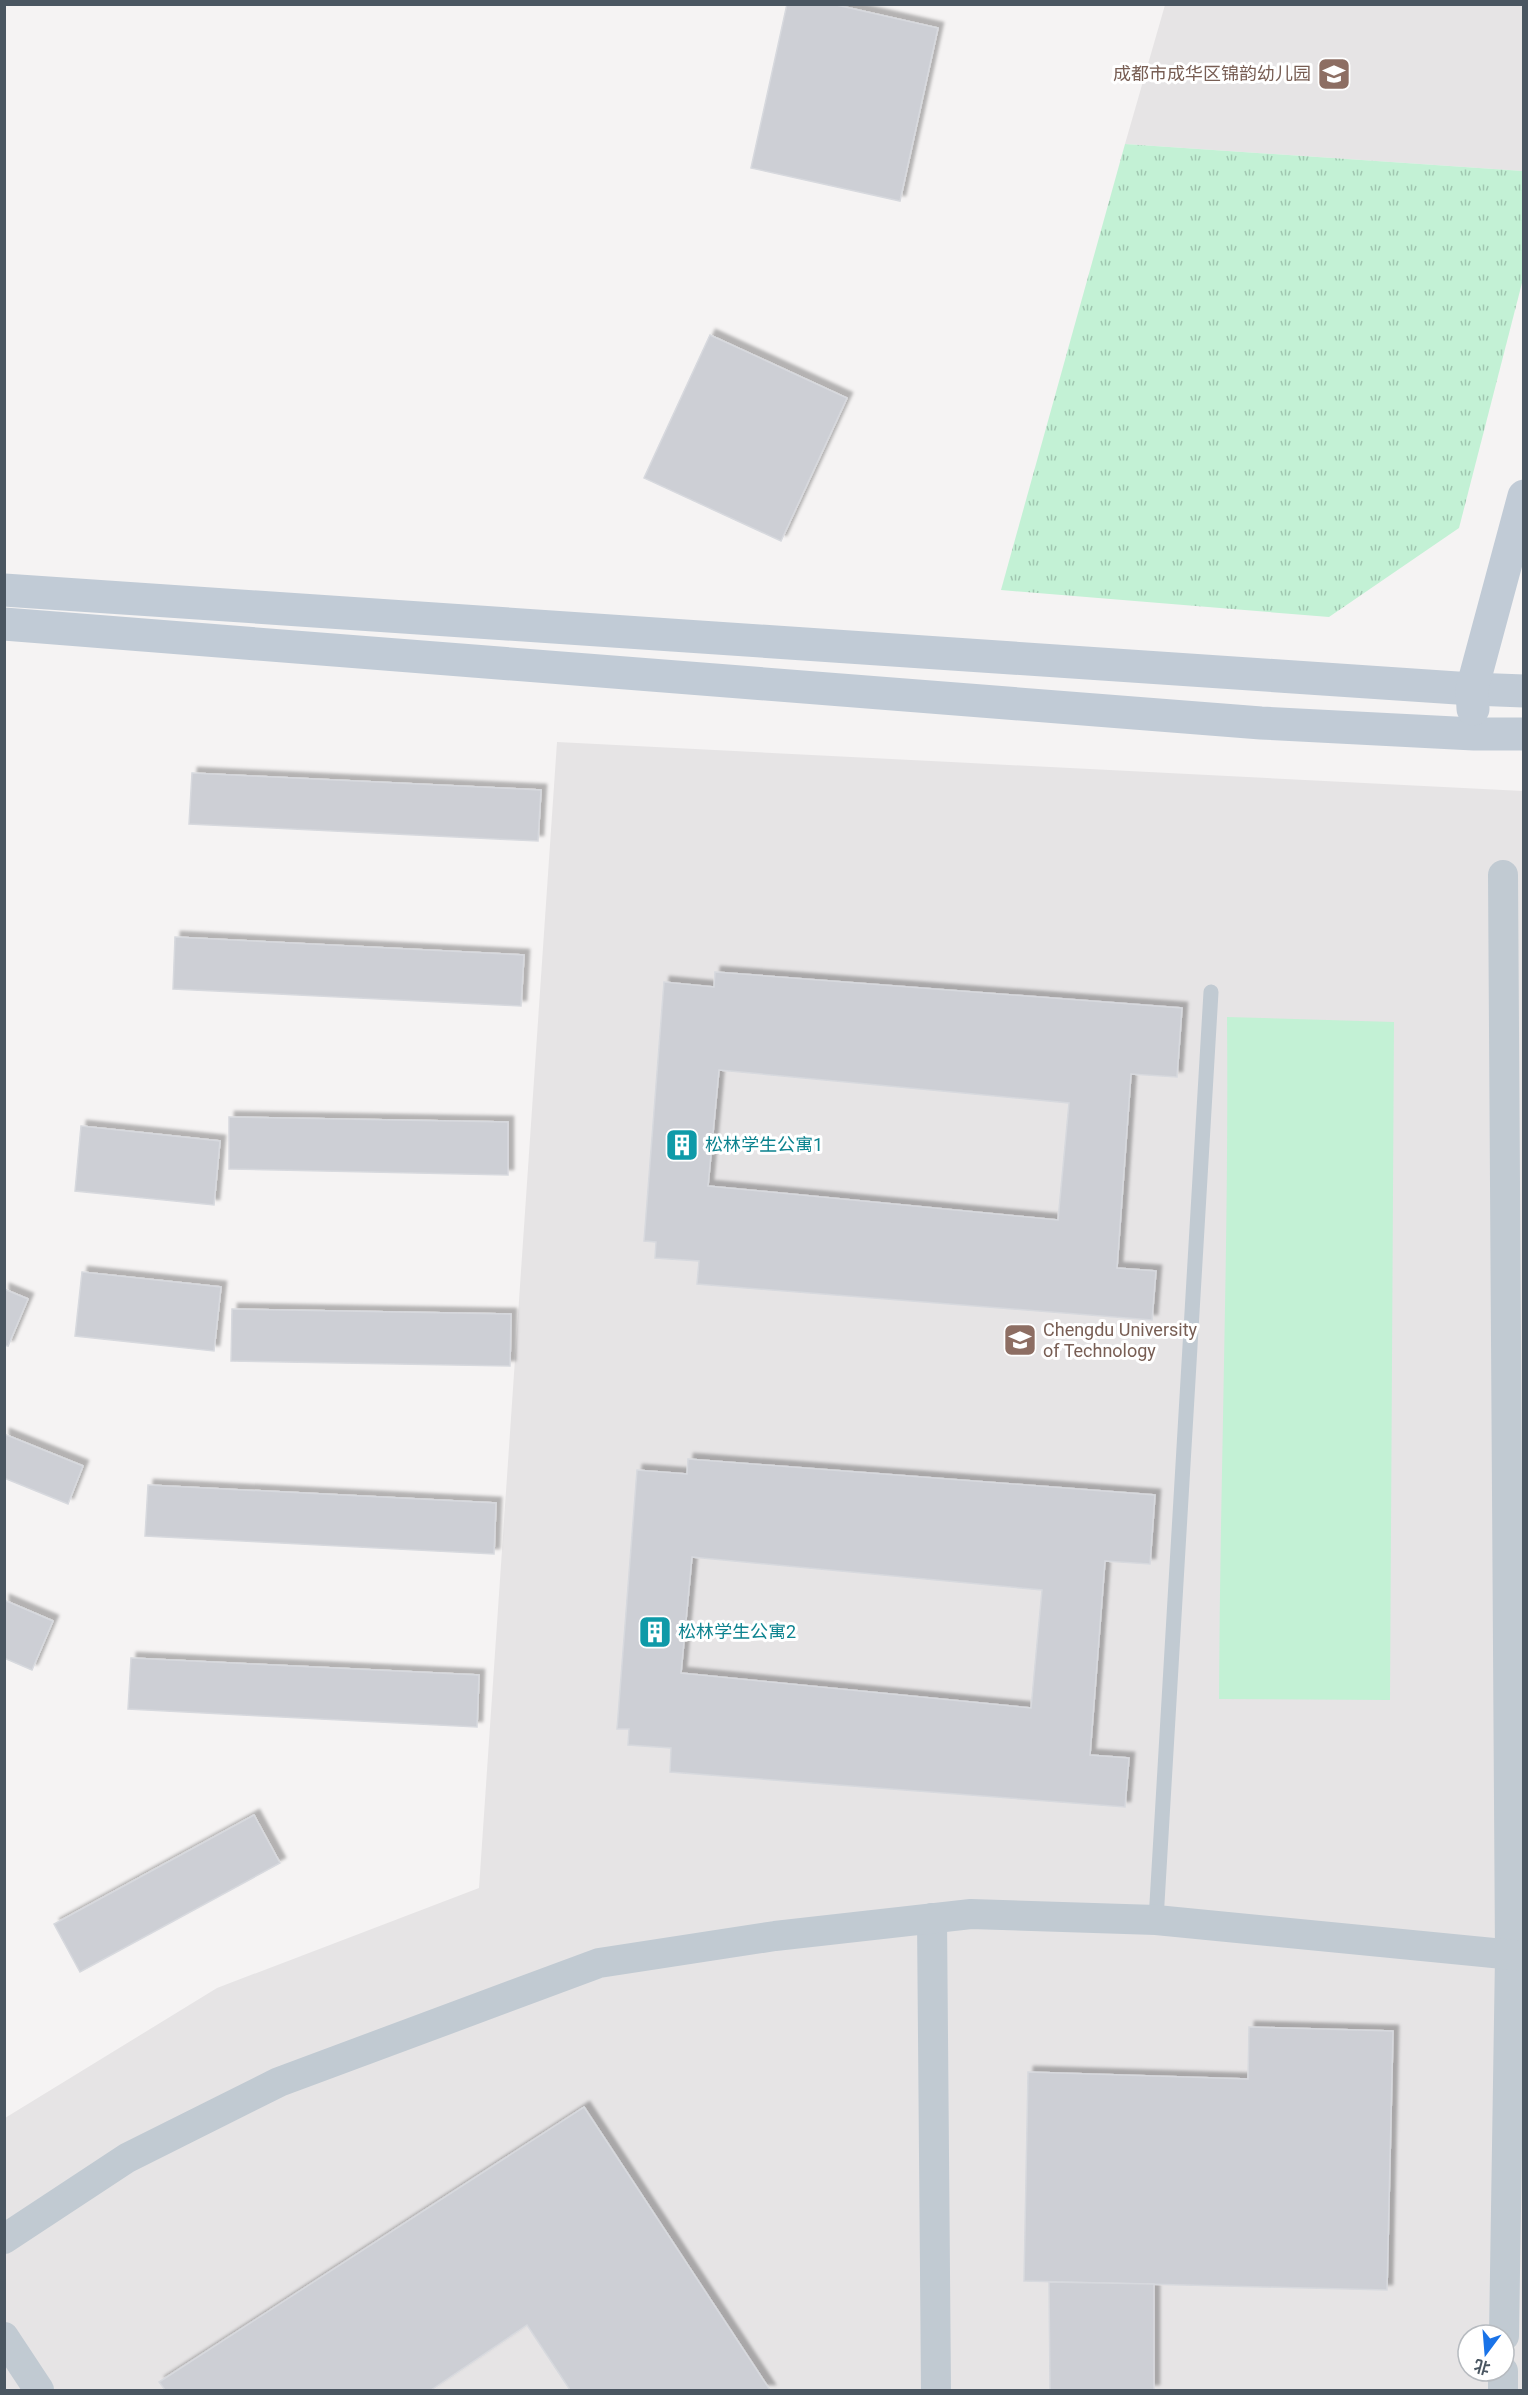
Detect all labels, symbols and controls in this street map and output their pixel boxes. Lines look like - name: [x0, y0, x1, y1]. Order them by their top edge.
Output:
- school or university icon: 成都市成华区锦韵幼儿园: [1316, 56, 1352, 92]
- place label: 成都市成华区锦韵幼儿园: [1113, 63, 1311, 84]
- building icon: 松林学生公寓1: [664, 1127, 700, 1163]
- place label: 松林学生公寓1: [705, 1134, 823, 1155]
- place label: Chengdu University of Technology: [1043, 1319, 1198, 1361]
- school or university icon: Chengdu University of Technology: [1002, 1322, 1038, 1358]
- building icon: 松林学生公寓2: [637, 1614, 673, 1650]
- place label: 松林学生公寓2: [678, 1621, 796, 1642]
- north arrow: [1456, 2323, 1516, 2383]
- text: 北: [1472, 2356, 1492, 2378]

